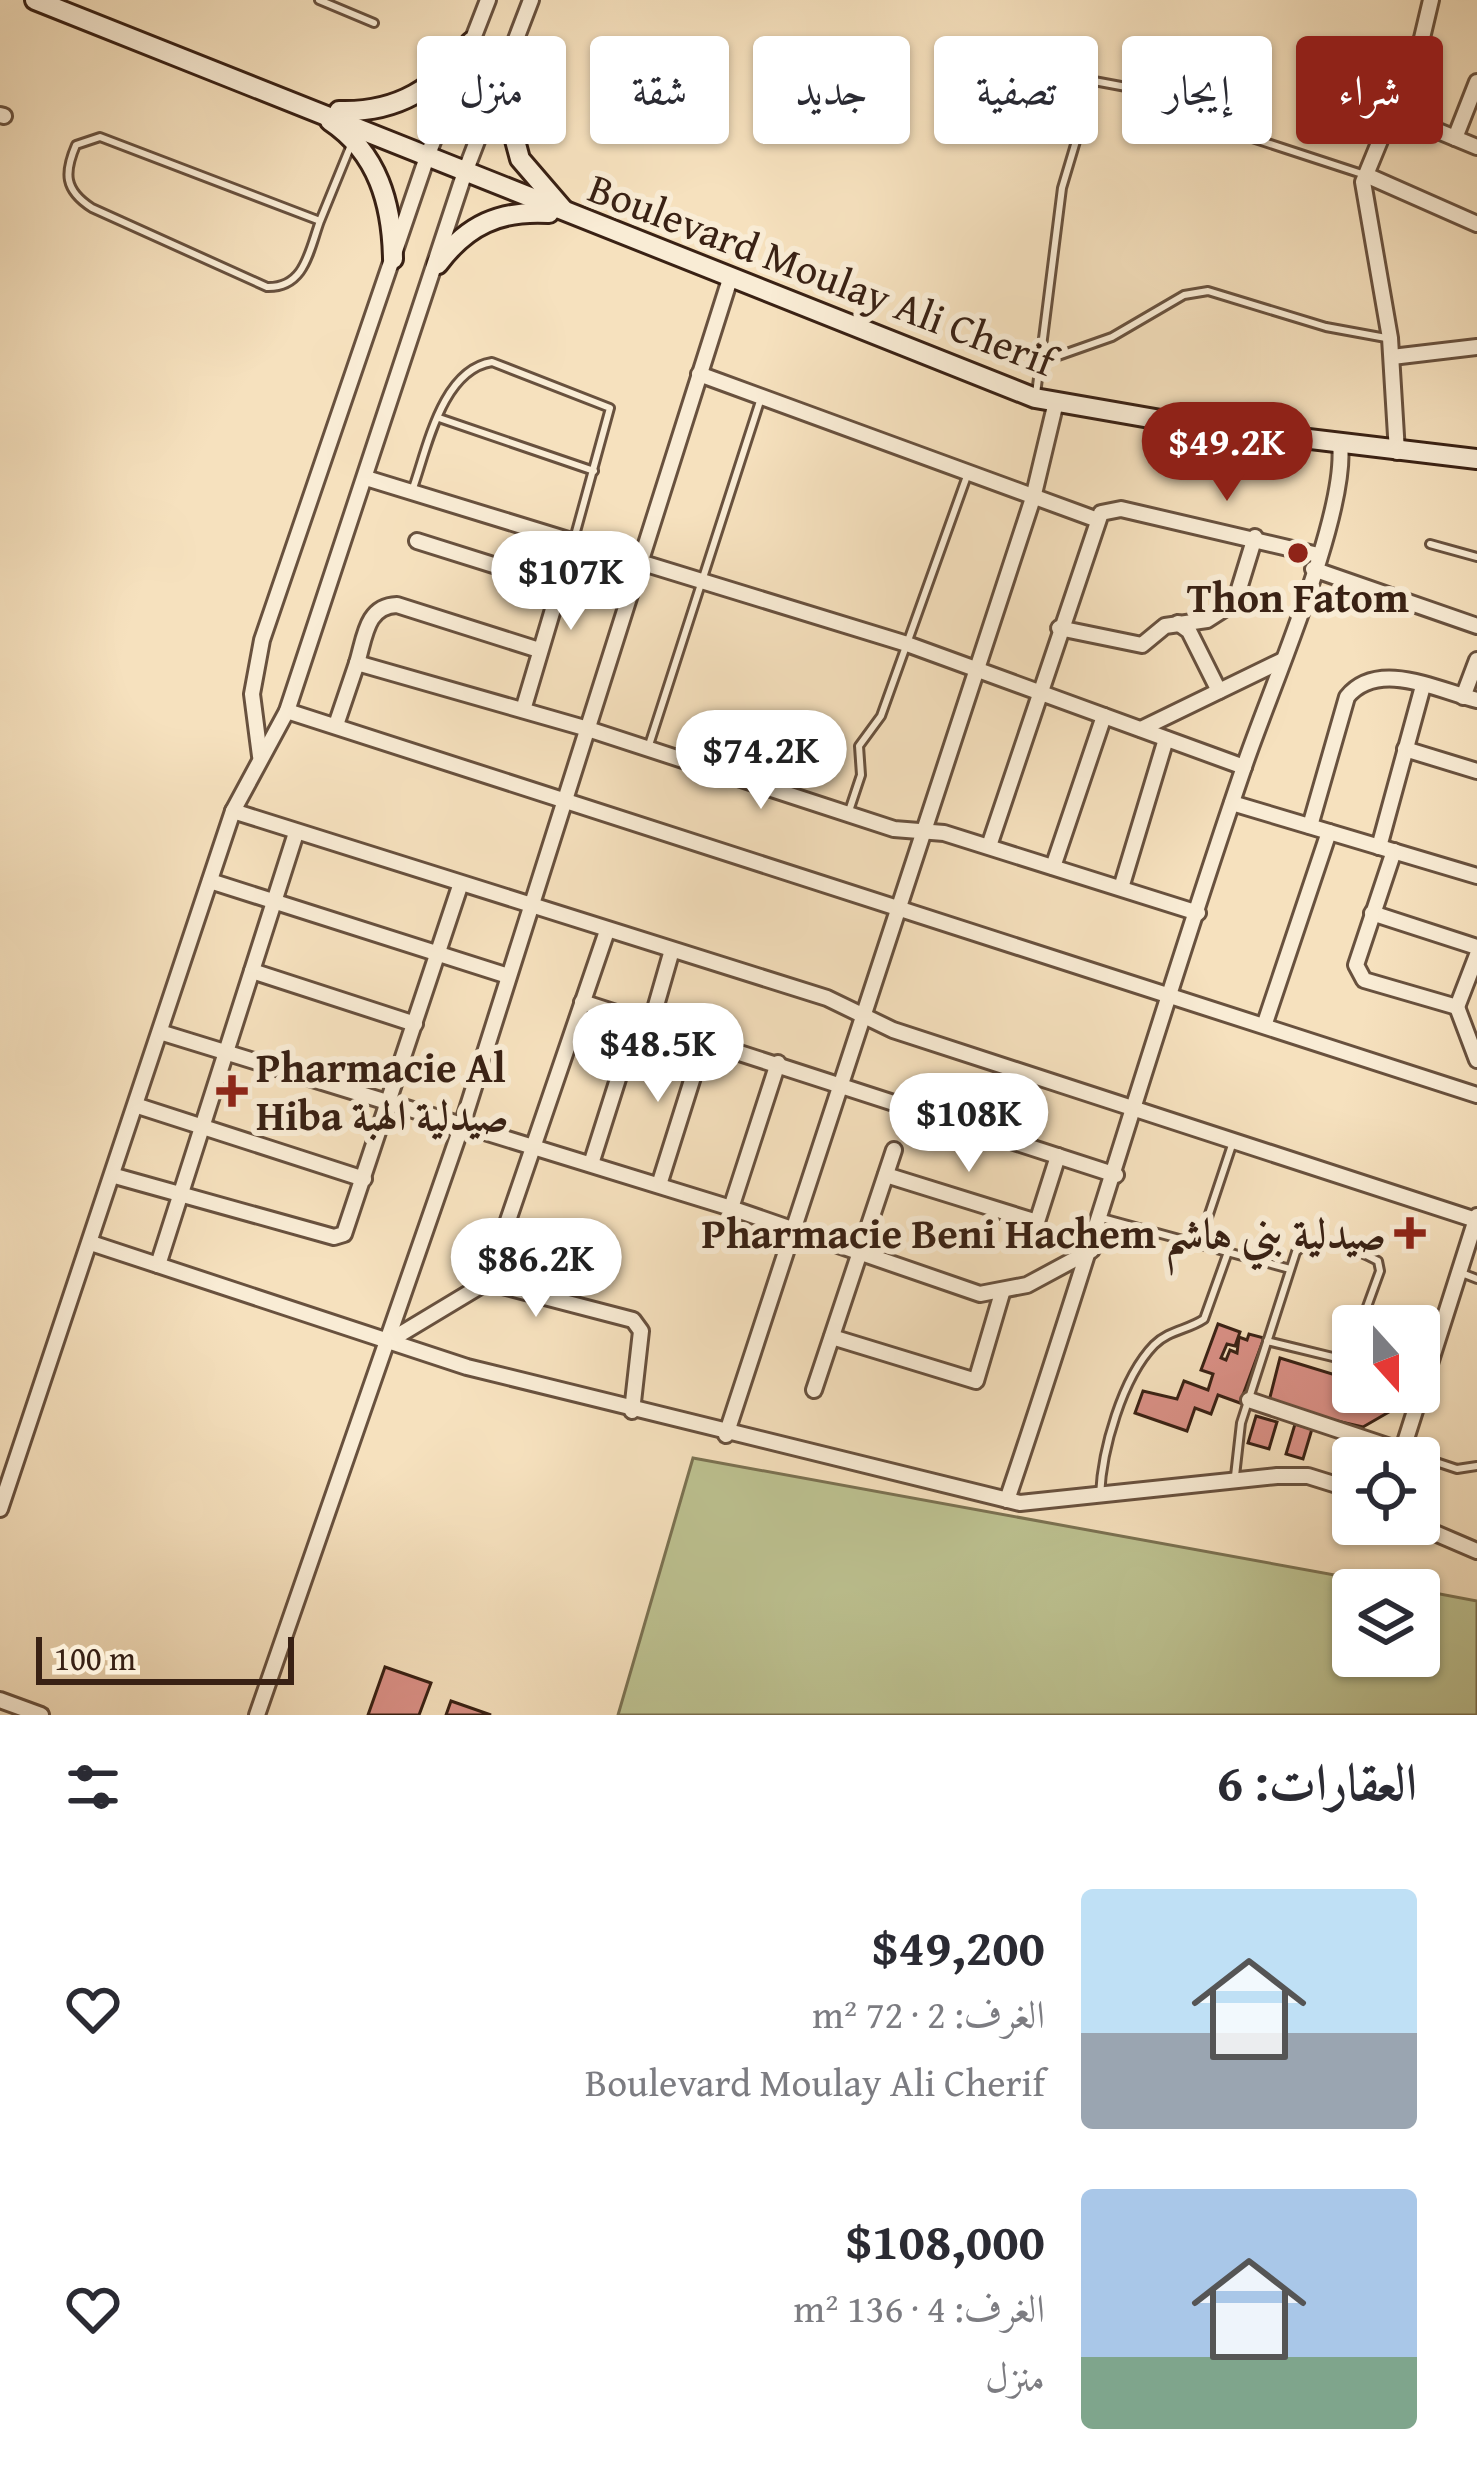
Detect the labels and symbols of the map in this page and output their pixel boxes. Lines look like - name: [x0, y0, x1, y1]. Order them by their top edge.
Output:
- street label: Boulevard Moulay Ali Cherif: [580, 156, 1069, 392]
- pin: $49.2K: [1129, 402, 1325, 504]
- pin: $107K: [487, 531, 655, 633]
- marker: Thon Fatom: [1285, 540, 1311, 566]
- place label: Thon Fatom: [1187, 566, 1409, 627]
- pin: $74.2K: [663, 710, 859, 812]
- pin: $48.5K: [560, 1003, 756, 1105]
- place label: Pharmacie Al Hiba صيدلية الهبة: [256, 1036, 509, 1145]
- pin: $108K: [885, 1073, 1053, 1175]
- marker: Pharmacie Al Hiba صيدلية الهبة: [219, 1078, 245, 1104]
- place label: Pharmacie Beni Hachem صيدلية بني هاشم: [702, 1202, 1386, 1276]
- pin: $86.2K: [438, 1218, 634, 1320]
- marker: Pharmacie Beni Hachem صيدلية بني هاشم: [1397, 1220, 1423, 1246]
- north arrow: [1332, 1305, 1440, 1413]
- scale bar: [36, 1631, 294, 1684]

